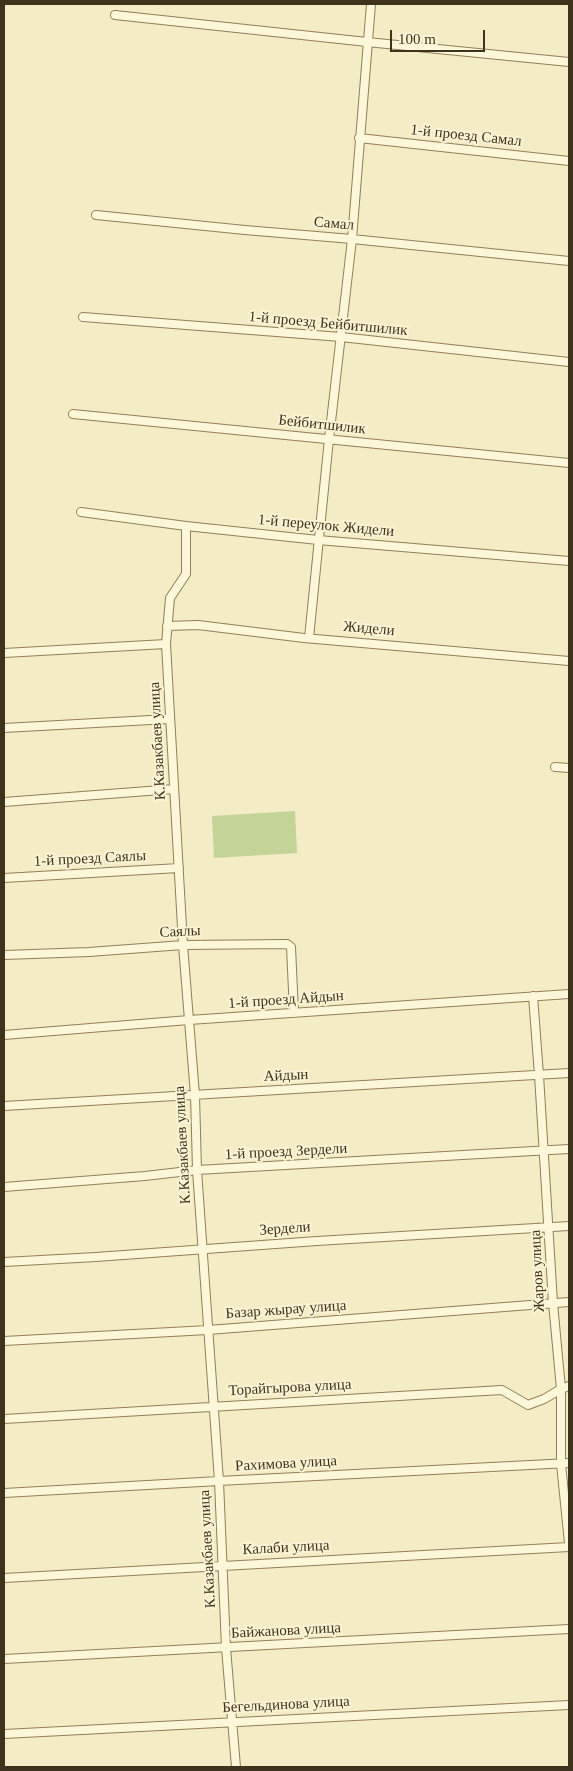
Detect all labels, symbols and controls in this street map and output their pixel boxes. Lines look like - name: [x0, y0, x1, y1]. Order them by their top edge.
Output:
- scale bar: [393, 20, 488, 52]
- text: 100 m: [398, 31, 436, 47]
- street label: 1-й проезд Самал: [410, 121, 522, 151]
- street label: Самал: [313, 213, 355, 235]
- street label: 1-й проезд Бейбитшилик: [248, 308, 408, 340]
- street label: Бейбитшилик: [277, 411, 367, 439]
- street label: 1-й переулок Жидели: [257, 511, 395, 541]
- street label: Жидели: [343, 618, 395, 640]
- street label: К.Казакбаев улица: [146, 681, 170, 801]
- street label: 1-й проезд Саялы: [33, 847, 147, 871]
- street label: Саялы: [159, 922, 201, 942]
- street label: 1-й проезд Айдын: [228, 987, 344, 1013]
- street label: Айдын: [263, 1066, 309, 1086]
- street label: К.Казакбаев улица: [171, 1085, 195, 1205]
- street label: 1-й проезд Зердели: [224, 1140, 348, 1164]
- street label: Зердели: [259, 1218, 311, 1240]
- street label: Жаров улица: [527, 1229, 549, 1313]
- street label: Базар жырау улица: [225, 1297, 347, 1323]
- street label: Торайгырова улица: [228, 1376, 352, 1400]
- street label: Рахимова улица: [235, 1452, 337, 1476]
- street label: К.Казакбаев улица: [196, 1489, 220, 1609]
- street label: Калаби улица: [242, 1537, 330, 1559]
- street label: Байжанова улица: [231, 1619, 341, 1643]
- street label: Бегельдинова улица: [222, 1693, 350, 1717]

